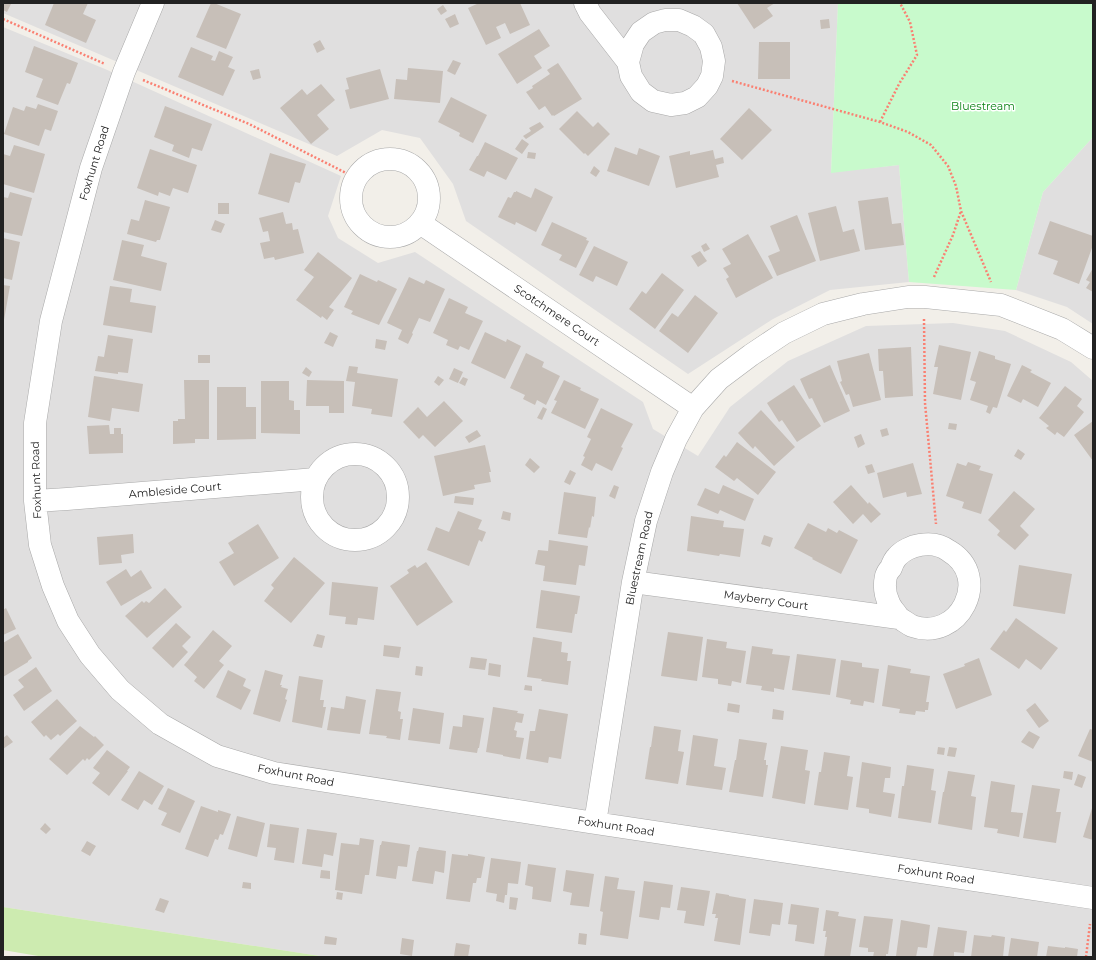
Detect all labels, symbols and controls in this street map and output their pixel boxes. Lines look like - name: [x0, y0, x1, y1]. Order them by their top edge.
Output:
- park label: Bluestream: [951, 99, 1015, 113]
- street label: Foxhunt Road: [76, 124, 112, 202]
- street label: Scotchmere Court: [511, 281, 603, 349]
- street label: Foxhunt Road: [28, 441, 44, 519]
- street label: Ambleside Court: [128, 479, 222, 501]
- street label: Bluestream Road: [622, 510, 656, 606]
- street label: Mayberry Court: [723, 587, 810, 613]
- street label: Foxhunt Road: [257, 761, 335, 789]
- street label: Foxhunt Road: [577, 813, 655, 839]
- street label: Foxhunt Road: [897, 861, 975, 887]

